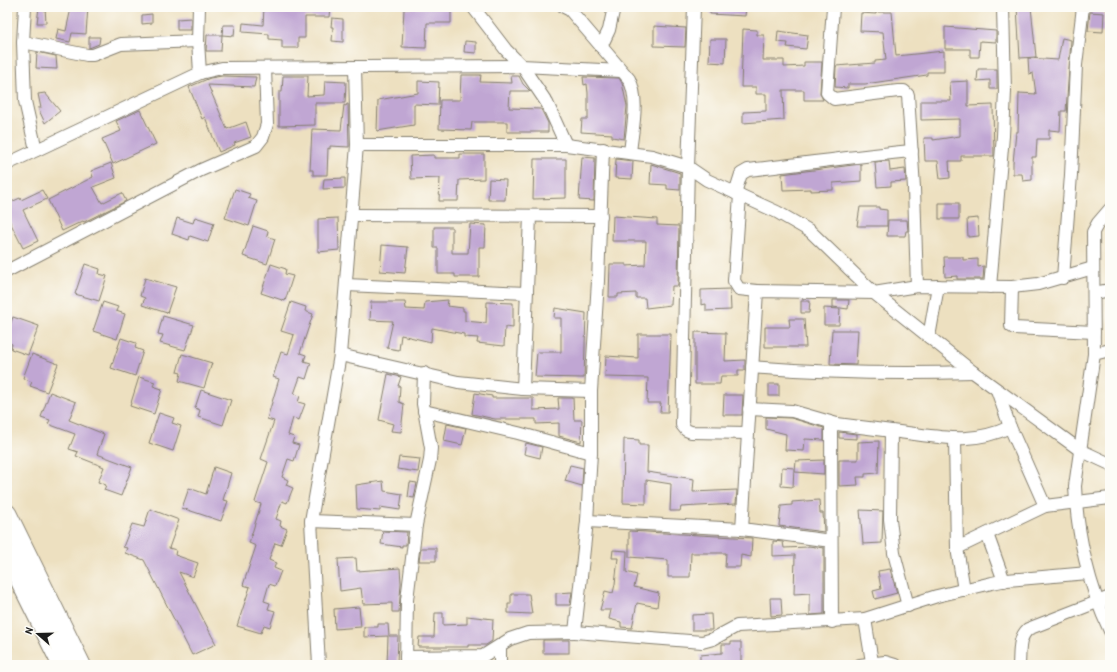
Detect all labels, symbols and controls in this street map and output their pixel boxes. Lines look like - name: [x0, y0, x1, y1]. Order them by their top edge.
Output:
- north arrow: [18, 614, 58, 654]
- text: N: [21, 625, 36, 636]

